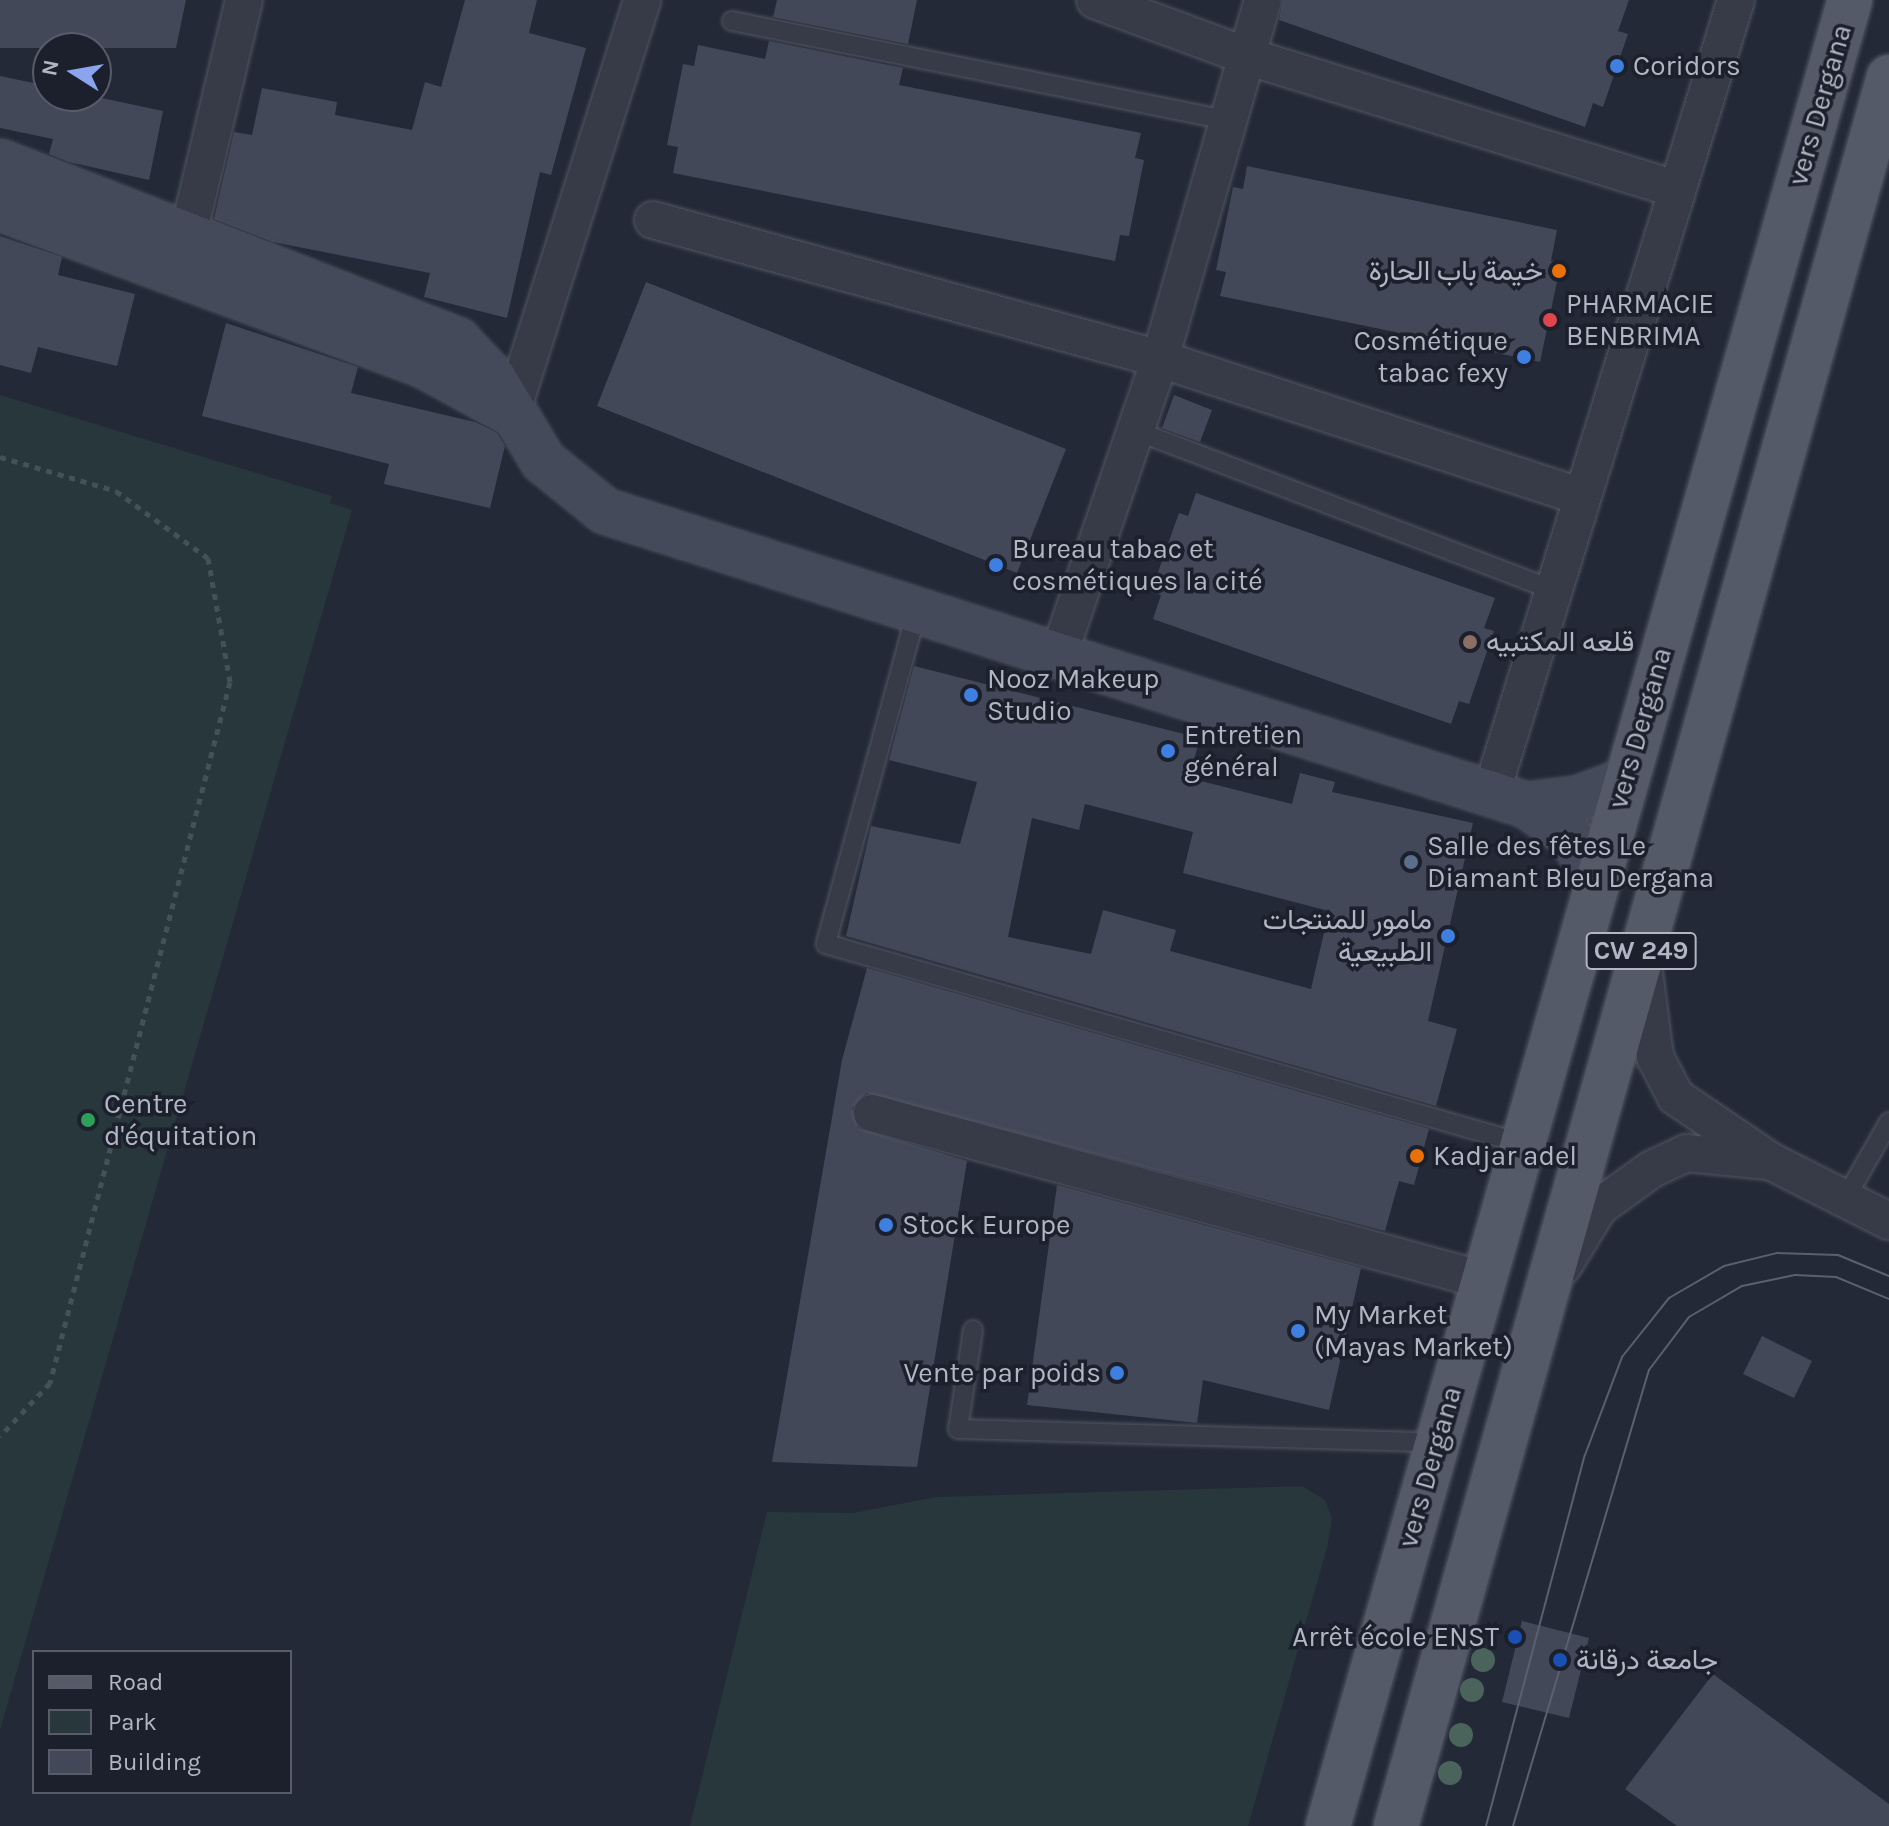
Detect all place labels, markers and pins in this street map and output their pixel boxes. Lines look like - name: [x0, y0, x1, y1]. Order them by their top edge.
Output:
- place label: Coridors: [1633, 49, 1741, 83]
- marker: Coridors: [1608, 57, 1626, 75]
- place label: خيمة باب الحارة: [1369, 254, 1543, 288]
- marker: خيمة باب الحارة: [1550, 262, 1568, 280]
- place label: PHARMACIE BENBRIMA: [1566, 287, 1714, 353]
- marker: PHARMACIE BENBRIMA: [1541, 311, 1559, 329]
- place label: Cosmétique tabac fexy: [1354, 324, 1508, 390]
- marker: Cosmétique tabac fexy: [1515, 348, 1533, 366]
- place label: Bureau tabac et cosmétiques la cité: [1012, 532, 1263, 598]
- marker: Bureau tabac et cosmétiques la cité: [987, 556, 1005, 574]
- place label: قلعه المكتبيه: [1486, 625, 1634, 659]
- marker: قلعه المكتبيه: [1461, 633, 1479, 651]
- place label: Nooz Makeup Studio: [987, 662, 1159, 728]
- marker: Nooz Makeup Studio: [962, 686, 980, 704]
- place label: Entretien général: [1184, 718, 1302, 784]
- marker: Entretien général: [1159, 742, 1177, 760]
- place label: Salle des fêtes Le Diamant Bleu Dergana: [1427, 829, 1714, 895]
- marker: Salle des fêtes Le Diamant Bleu Dergana: [1402, 853, 1420, 871]
- place label: مامور للمنتجات الطبيعية: [1263, 903, 1432, 969]
- marker: مامور للمنتجات الطبيعية: [1439, 927, 1457, 945]
- place label: Centre d'équitation: [104, 1087, 257, 1153]
- marker: Centre d'équitation: [79, 1111, 97, 1129]
- place label: Kadjar adel: [1433, 1139, 1577, 1173]
- marker: Kadjar adel: [1408, 1147, 1426, 1165]
- place label: Stock Europe: [902, 1208, 1070, 1242]
- marker: Stock Europe: [877, 1216, 895, 1234]
- place label: My Market (Mayas Market): [1314, 1298, 1513, 1364]
- marker: My Market (Mayas Market): [1289, 1322, 1307, 1340]
- place label: Vente par poids: [903, 1356, 1101, 1390]
- marker: Vente par poids: [1108, 1364, 1126, 1382]
- place label: Arrêt école ENST: [1292, 1620, 1499, 1654]
- marker: Arrêt école ENST: [1506, 1628, 1524, 1646]
- place label: جامعة درقانة: [1576, 1643, 1718, 1677]
- marker: جامعة درقانة: [1551, 1651, 1569, 1669]

